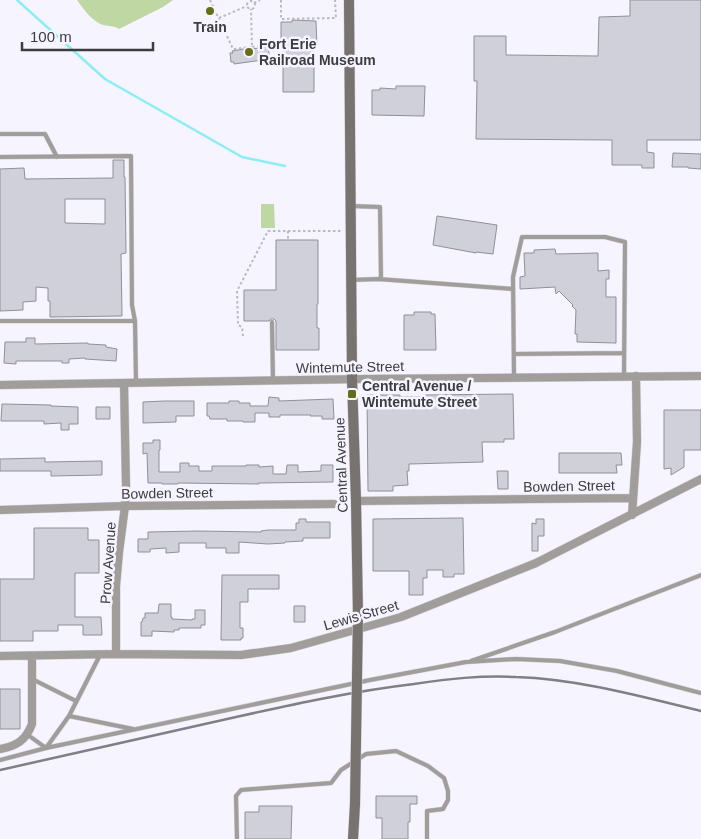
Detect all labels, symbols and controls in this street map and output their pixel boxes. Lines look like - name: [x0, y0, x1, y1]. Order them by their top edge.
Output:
- marker: Train: [204, 5, 216, 17]
- place label: Train: [193, 19, 227, 35]
- scale bar: [22, 20, 154, 52]
- text: 100 m: [30, 28, 72, 45]
- place label: Fort Erie Railroad Museum: [259, 36, 376, 68]
- marker: Fort Erie Railroad Museum: [243, 46, 255, 58]
- street label: Wintemute Street: [296, 358, 404, 376]
- place label: Central Avenue / Wintemute Street: [362, 378, 477, 410]
- marker: Central Avenue / Wintemute Street: [346, 388, 358, 400]
- street label: Central Avenue: [331, 417, 351, 513]
- street label: Bowden Street: [523, 477, 615, 495]
- street label: Bowden Street: [121, 484, 213, 502]
- street label: Prow Avenue: [97, 521, 119, 605]
- street label: Lewis Street: [322, 597, 400, 633]

